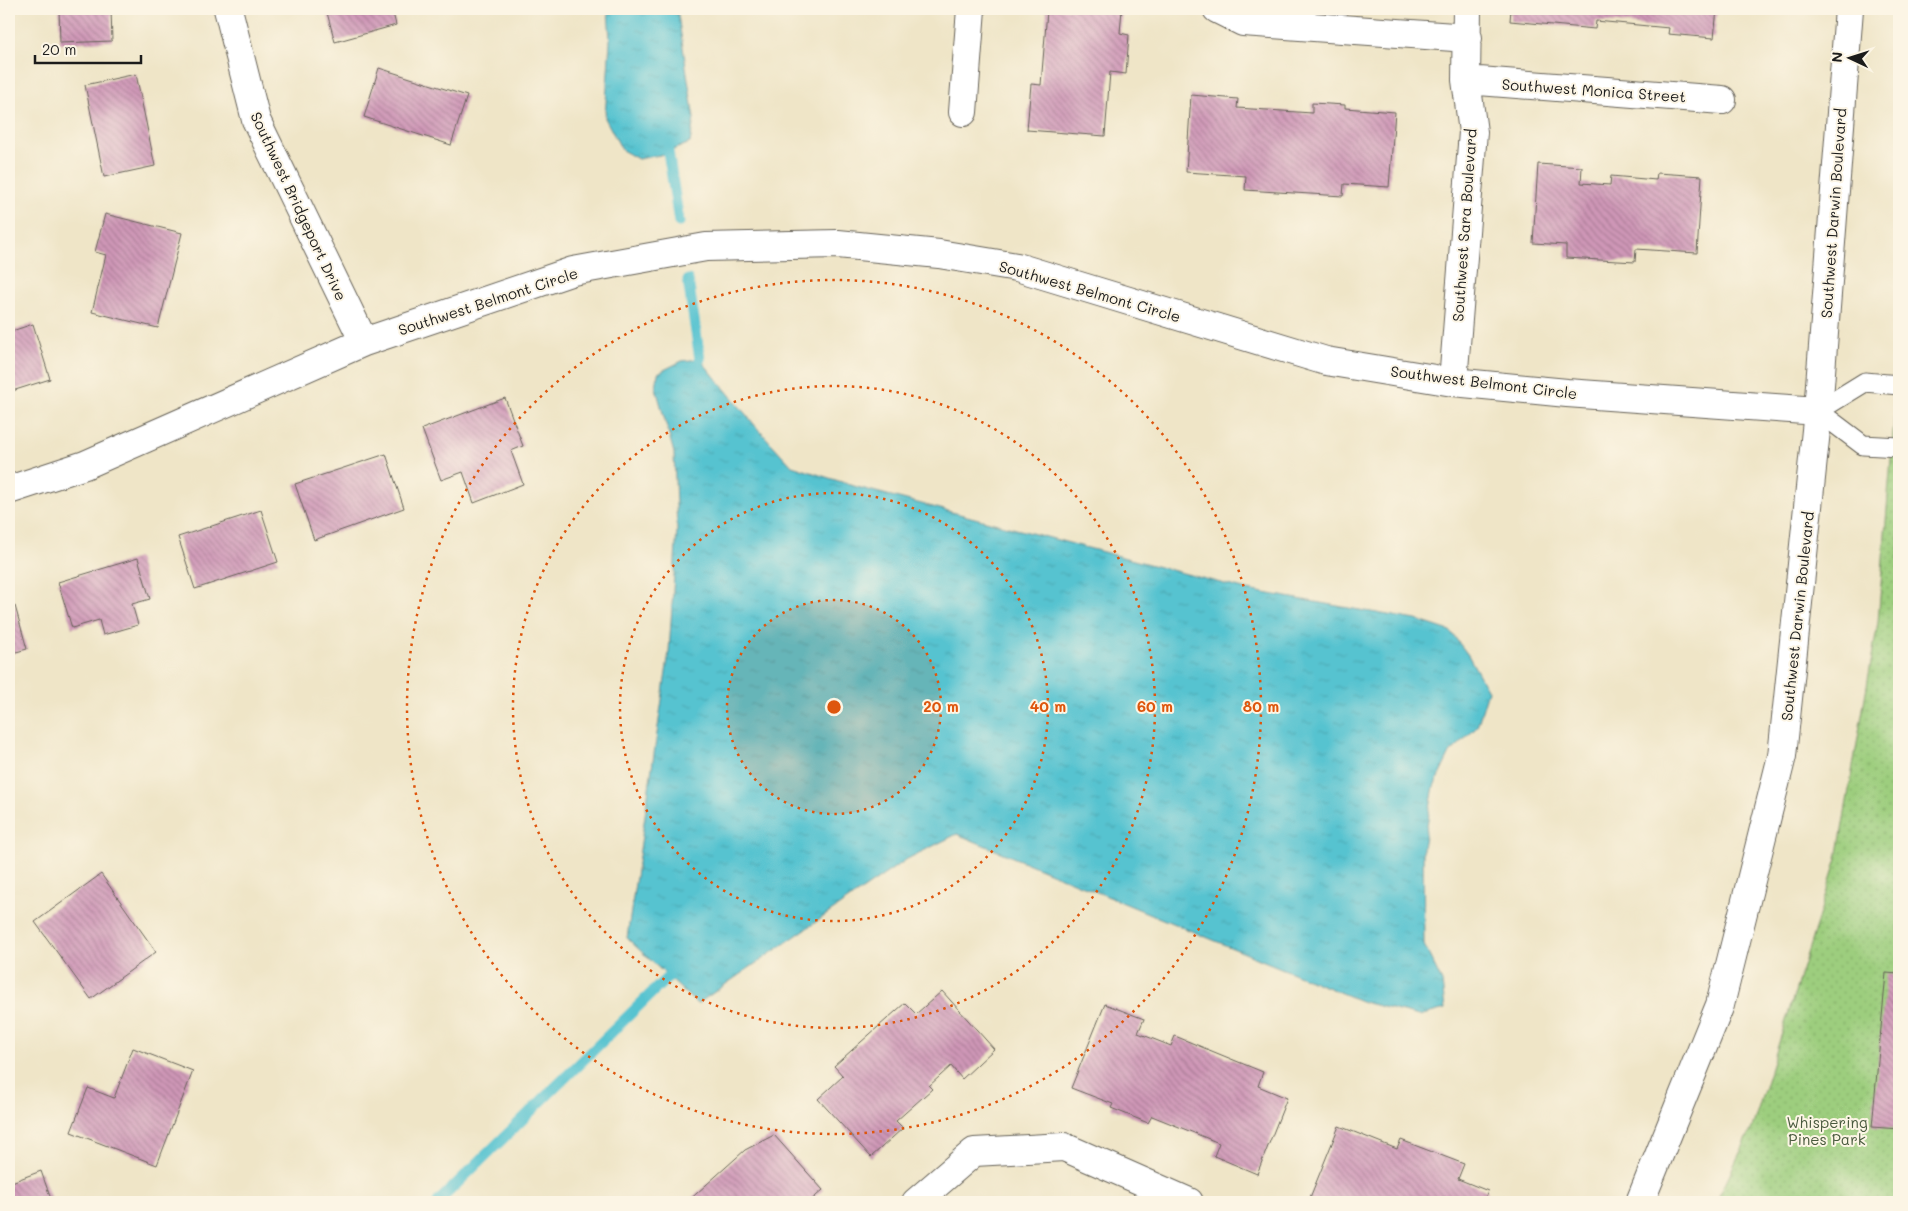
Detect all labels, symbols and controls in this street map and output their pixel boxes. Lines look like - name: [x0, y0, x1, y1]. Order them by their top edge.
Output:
- scale bar: [35, 32, 141, 64]
- north arrow: [1826, 32, 1876, 82]
- text: 20 m: [42, 39, 76, 59]
- text: N: [1827, 51, 1846, 63]
- street label: Southwest Monica Street: [1501, 74, 1687, 106]
- street label: Southwest Darwin Boulevard: [1816, 107, 1850, 319]
- street label: Southwest Bridgeport Drive: [246, 108, 352, 304]
- street label: Southwest Sara Boulevard: [1447, 128, 1481, 322]
- street label: Southwest Belmont Circle: [997, 255, 1183, 327]
- street label: Southwest Belmont Circle: [396, 262, 580, 340]
- street label: Southwest Belmont Circle: [1390, 361, 1578, 403]
- street label: Southwest Darwin Boulevard: [1776, 510, 1818, 722]
- text: 20 m: [923, 696, 959, 716]
- text: 40 m: [1030, 696, 1066, 716]
- text: 60 m: [1137, 696, 1173, 716]
- text: 80 m: [1243, 696, 1279, 716]
- centre of rings: [825, 698, 843, 716]
- park label: Whispering Pines Park: [1786, 1112, 1868, 1149]

